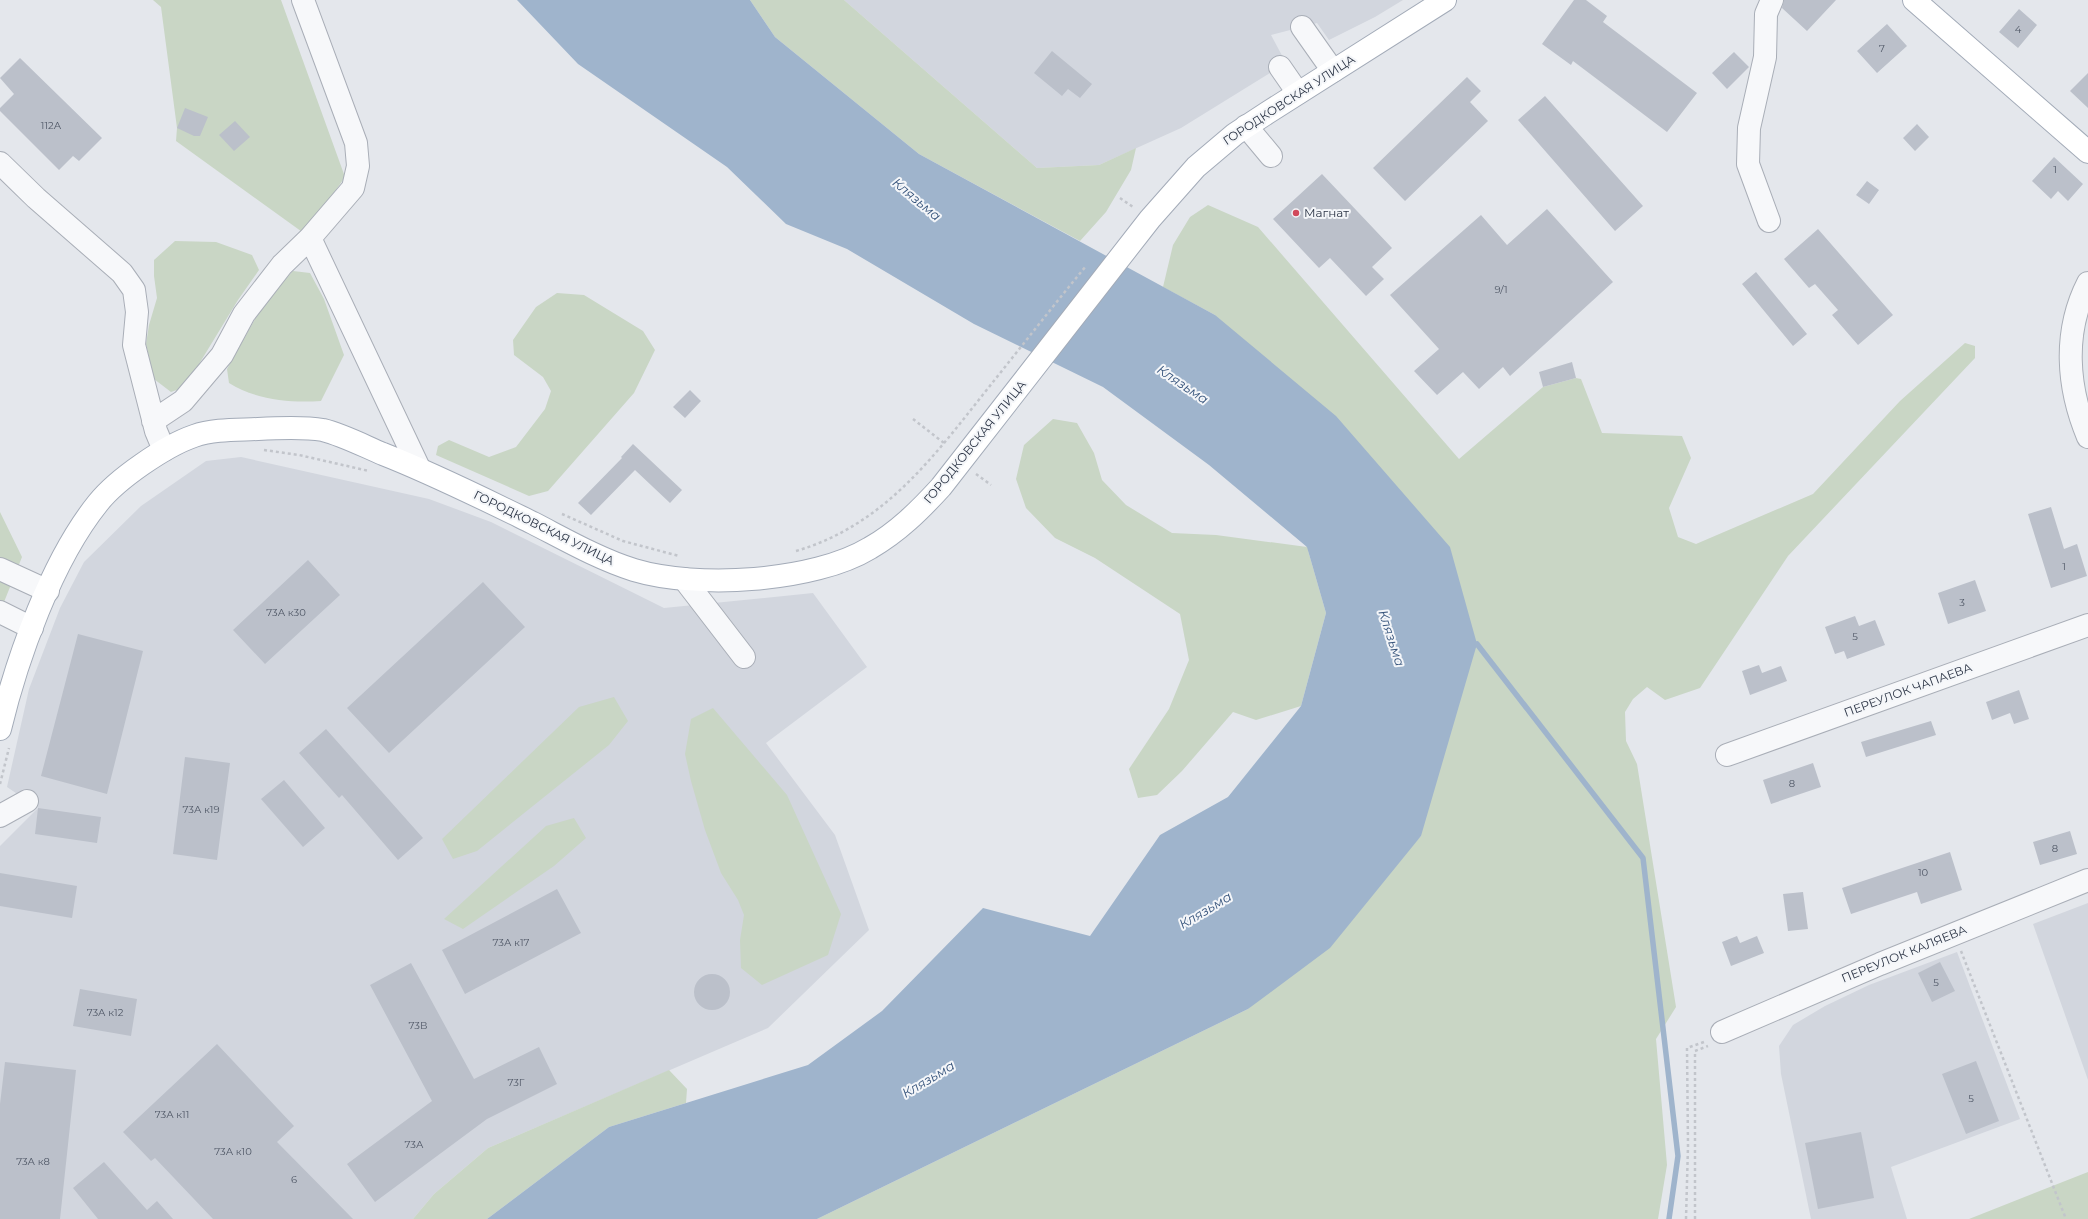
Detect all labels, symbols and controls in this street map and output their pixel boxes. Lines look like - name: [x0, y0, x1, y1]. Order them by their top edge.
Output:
- house number: 4: [2015, 23, 2022, 36]
- house number: 7: [1879, 42, 1885, 55]
- street label: ГОРОДКОВСКАЯ УЛИЦА: [1220, 51, 1358, 148]
- house number: 112А: [41, 119, 62, 132]
- house number: 1: [2053, 163, 2057, 176]
- water label: Клязьма: [889, 174, 945, 224]
- place label: Магнат: [1304, 205, 1349, 220]
- marker: Магнат: [1291, 208, 1301, 218]
- house number: 9/1: [1494, 283, 1508, 296]
- water label: Клязьма: [1154, 361, 1212, 407]
- street label: ГОРОДКОВСКАЯ УЛИЦА: [920, 377, 1029, 506]
- street label: ГОРОДКОВСКАЯ УЛИЦА: [472, 487, 617, 568]
- house number: 1: [2062, 560, 2066, 573]
- house number: 3: [1959, 596, 1965, 609]
- house number: 73А к30: [266, 606, 306, 619]
- water label: Клязьма: [1375, 608, 1409, 668]
- house number: 5: [1852, 630, 1858, 643]
- street label: ПЕРЕУЛОК ЧАПАЕВА: [1842, 659, 1974, 720]
- house number: 8: [1789, 777, 1795, 790]
- house number: 73А к19: [182, 803, 220, 816]
- house number: 8: [2052, 842, 2058, 855]
- house number: 10: [1918, 866, 1928, 879]
- water label: Клязьма: [1176, 888, 1234, 932]
- street label: ПЕРЕУЛОК КАЛЯЕВА: [1839, 921, 1969, 986]
- house number: 73А к17: [493, 936, 530, 949]
- house number: 5: [1933, 976, 1939, 989]
- house number: 73А к12: [87, 1006, 124, 1019]
- house number: 73В: [409, 1019, 427, 1032]
- water label: Клязьма: [899, 1057, 957, 1101]
- house number: 73Г: [507, 1076, 525, 1089]
- house number: 5: [1968, 1092, 1974, 1105]
- house number: 73А к11: [155, 1108, 189, 1121]
- house number: 73А: [405, 1138, 424, 1151]
- house number: 73А к10: [214, 1145, 252, 1158]
- house number: 73А к8: [16, 1155, 50, 1168]
- house number: 6: [291, 1173, 297, 1186]

